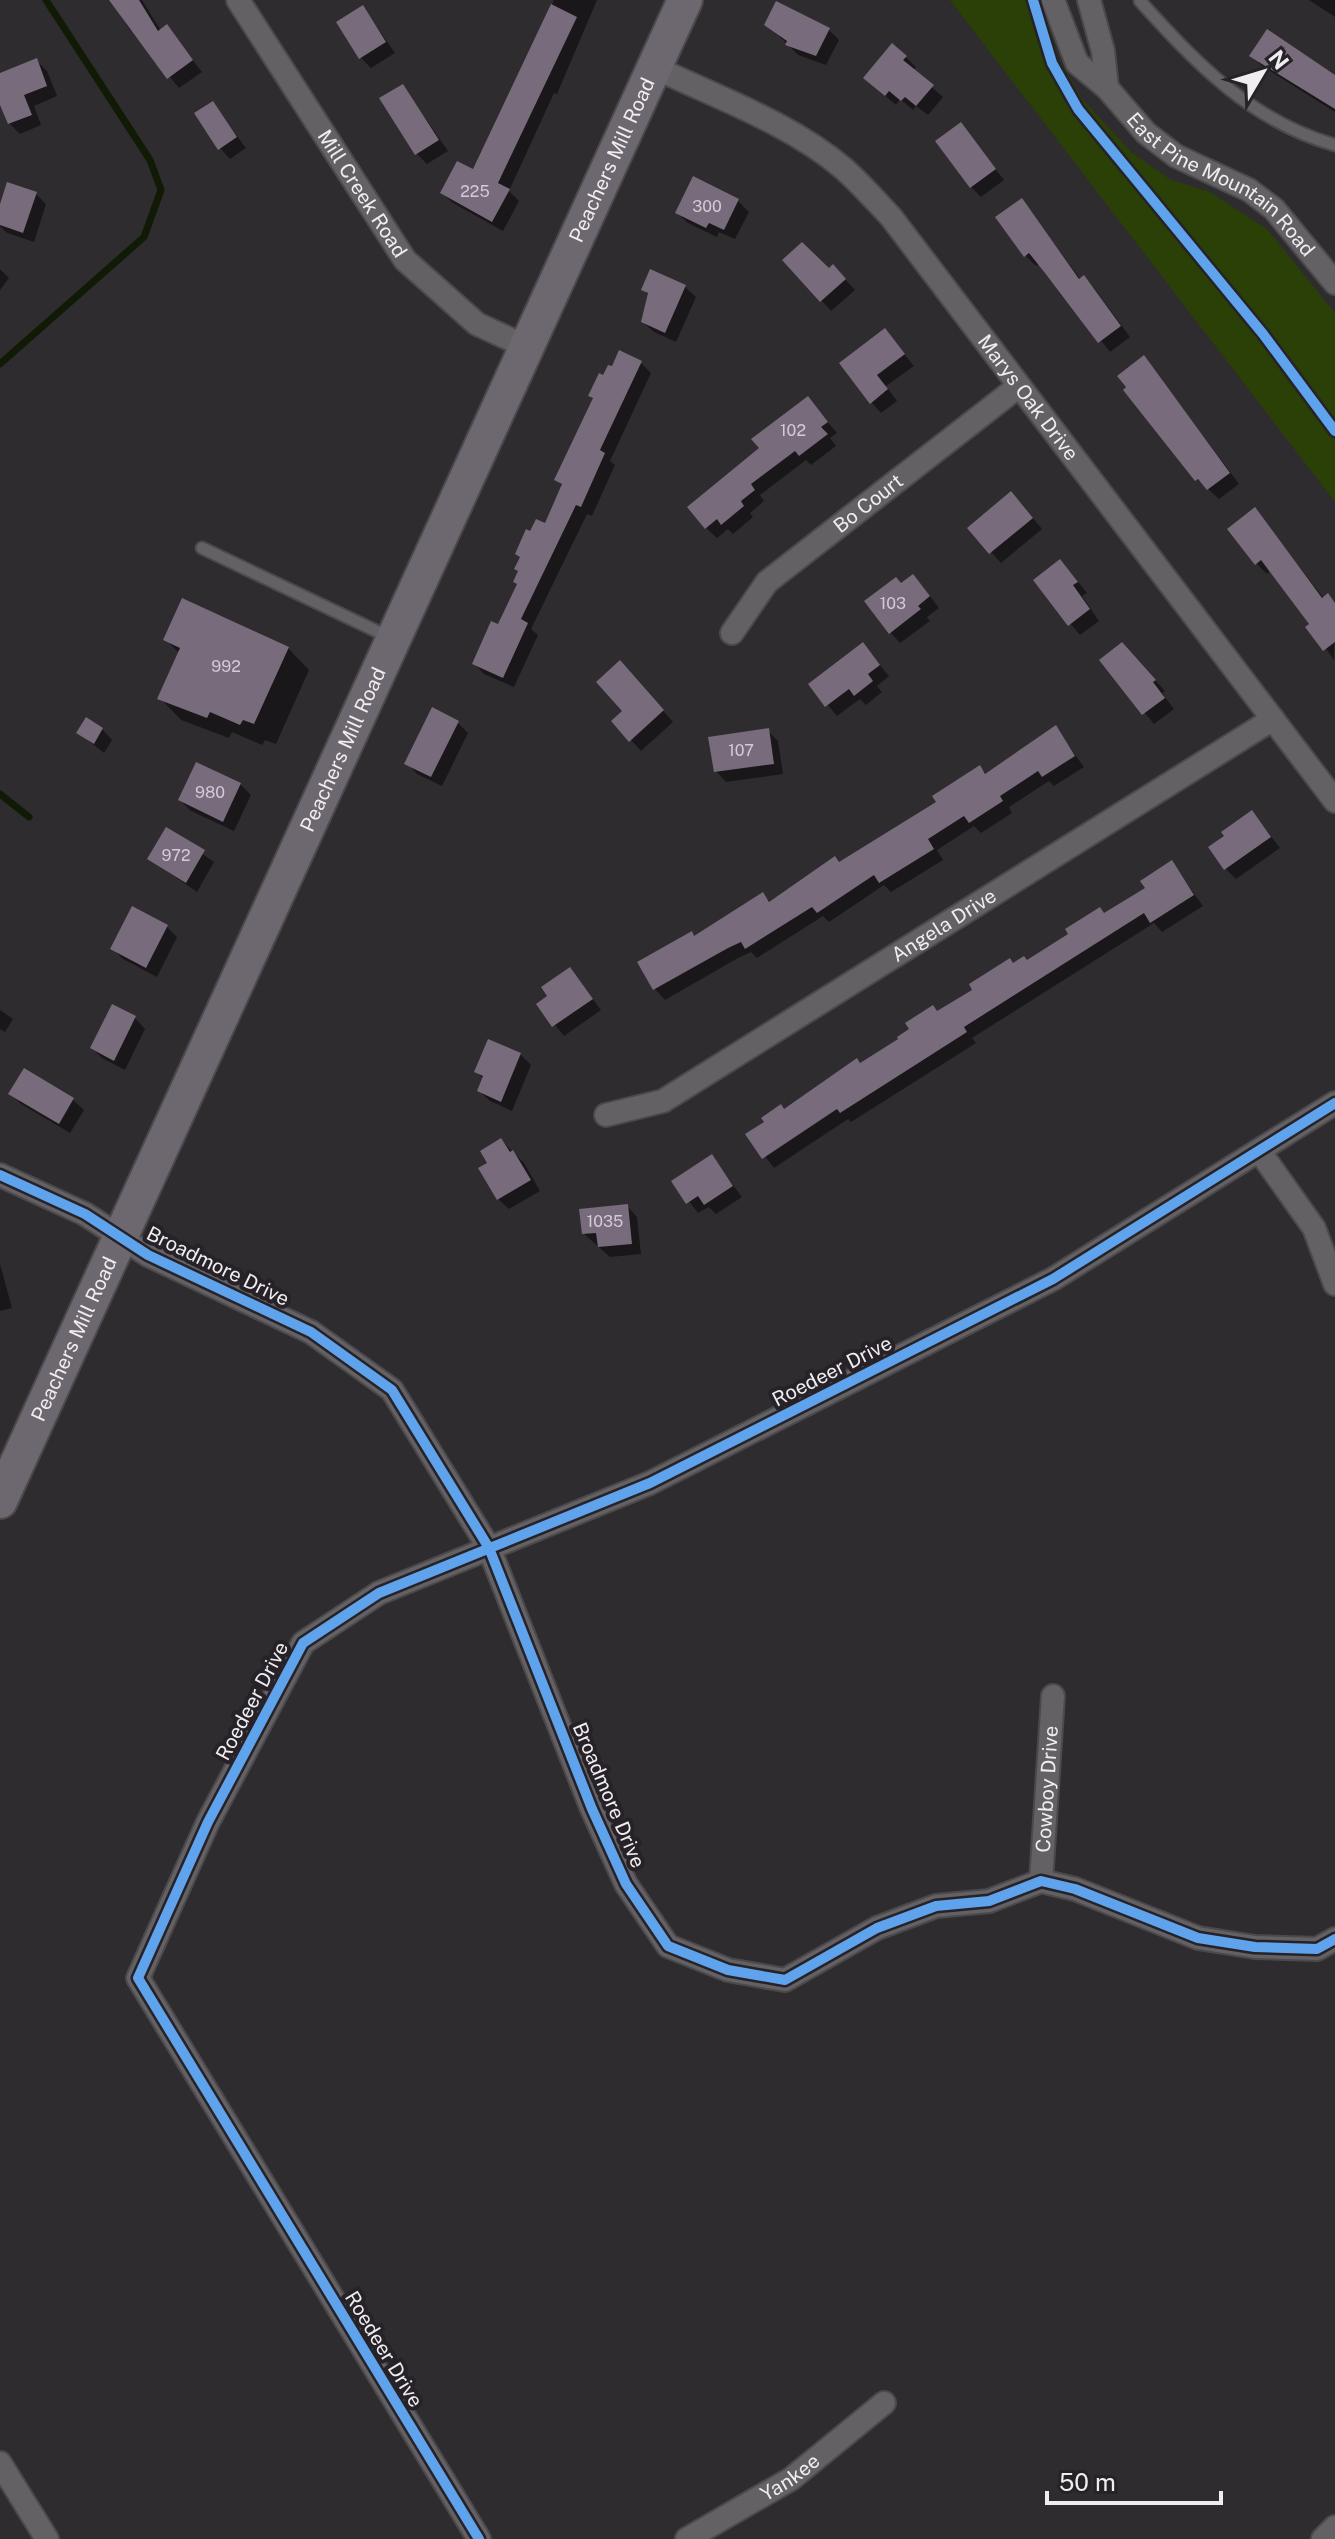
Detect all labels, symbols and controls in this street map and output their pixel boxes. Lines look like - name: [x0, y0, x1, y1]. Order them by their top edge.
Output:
- north arrow: [1223, 32, 1303, 112]
- text: N: [1263, 45, 1294, 74]
- street label: Peachers Mill Road: [564, 74, 660, 246]
- street label: East Pine Mountain Road: [1122, 107, 1320, 261]
- street label: Mill Creek Road: [312, 125, 412, 262]
- house number: 225: [460, 182, 490, 201]
- house number: 300: [692, 197, 722, 216]
- street label: Marys Oak Drive: [973, 330, 1084, 465]
- house number: 102: [780, 421, 806, 440]
- street label: Bo Court: [829, 469, 908, 538]
- house number: 103: [880, 594, 906, 613]
- house number: 992: [211, 657, 241, 676]
- street label: Peachers Mill Road: [295, 664, 391, 836]
- house number: 107: [728, 741, 754, 760]
- house number: 980: [195, 783, 225, 802]
- house number: 972: [162, 846, 190, 865]
- street label: Angela Drive: [887, 883, 1001, 967]
- house number: 1035: [587, 1212, 623, 1231]
- street label: Broadmore Drive: [143, 1221, 293, 1311]
- street label: Peachers Mill Road: [26, 1253, 122, 1425]
- street label: Roedeer Drive: [768, 1331, 896, 1411]
- street label: Roedeer Drive: [211, 1638, 293, 1764]
- street label: Broadmore Drive: [568, 1719, 650, 1871]
- street label: Cowboy Drive: [1031, 1725, 1063, 1853]
- street label: Roedeer Drive: [340, 2287, 428, 2411]
- street label: Yankee: [756, 2449, 824, 2506]
- scale bar: [1047, 2455, 1221, 2505]
- text: 50 m: [1059, 2468, 1116, 2496]

